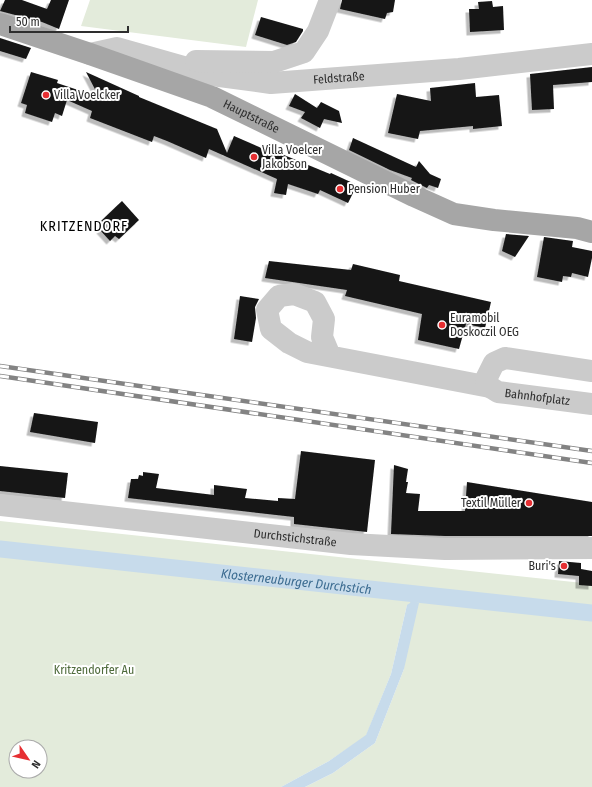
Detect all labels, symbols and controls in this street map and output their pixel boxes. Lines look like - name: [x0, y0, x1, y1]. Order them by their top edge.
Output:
- scale bar: [10, 8, 128, 34]
- text: 50 m: [16, 15, 40, 29]
- street label: Feldstraße: [313, 69, 365, 87]
- place label: Villa Voelcker: [54, 88, 121, 102]
- marker: Villa Voelcker: [41, 90, 51, 100]
- street label: Hauptstraße: [221, 97, 282, 136]
- place label: Villa Voelcer Jakobson: [262, 143, 323, 171]
- marker: Villa Voelcer Jakobson: [249, 152, 259, 162]
- place label: Pension Huber: [348, 182, 421, 196]
- marker: Pension Huber: [335, 184, 345, 194]
- district label: KRITZENDORF: [40, 218, 128, 235]
- place label: Euramobil Doskoczil OEG: [450, 311, 519, 339]
- marker: Euramobil Doskoczil OEG: [437, 320, 447, 330]
- street label: Bahnhofplatz: [504, 386, 571, 408]
- place label: Textil Müller: [461, 496, 522, 510]
- marker: Textil Müller: [524, 498, 534, 508]
- street label: Durchstichstraße: [253, 526, 337, 549]
- place label: Buri's: [529, 559, 556, 573]
- marker: Buri's: [559, 561, 569, 571]
- water label: Klosterneuburger Durchstich: [220, 566, 372, 597]
- park label: Kritzendorfer Au: [54, 663, 134, 677]
- north arrow: [8, 739, 48, 779]
- text: N: [29, 758, 43, 771]

